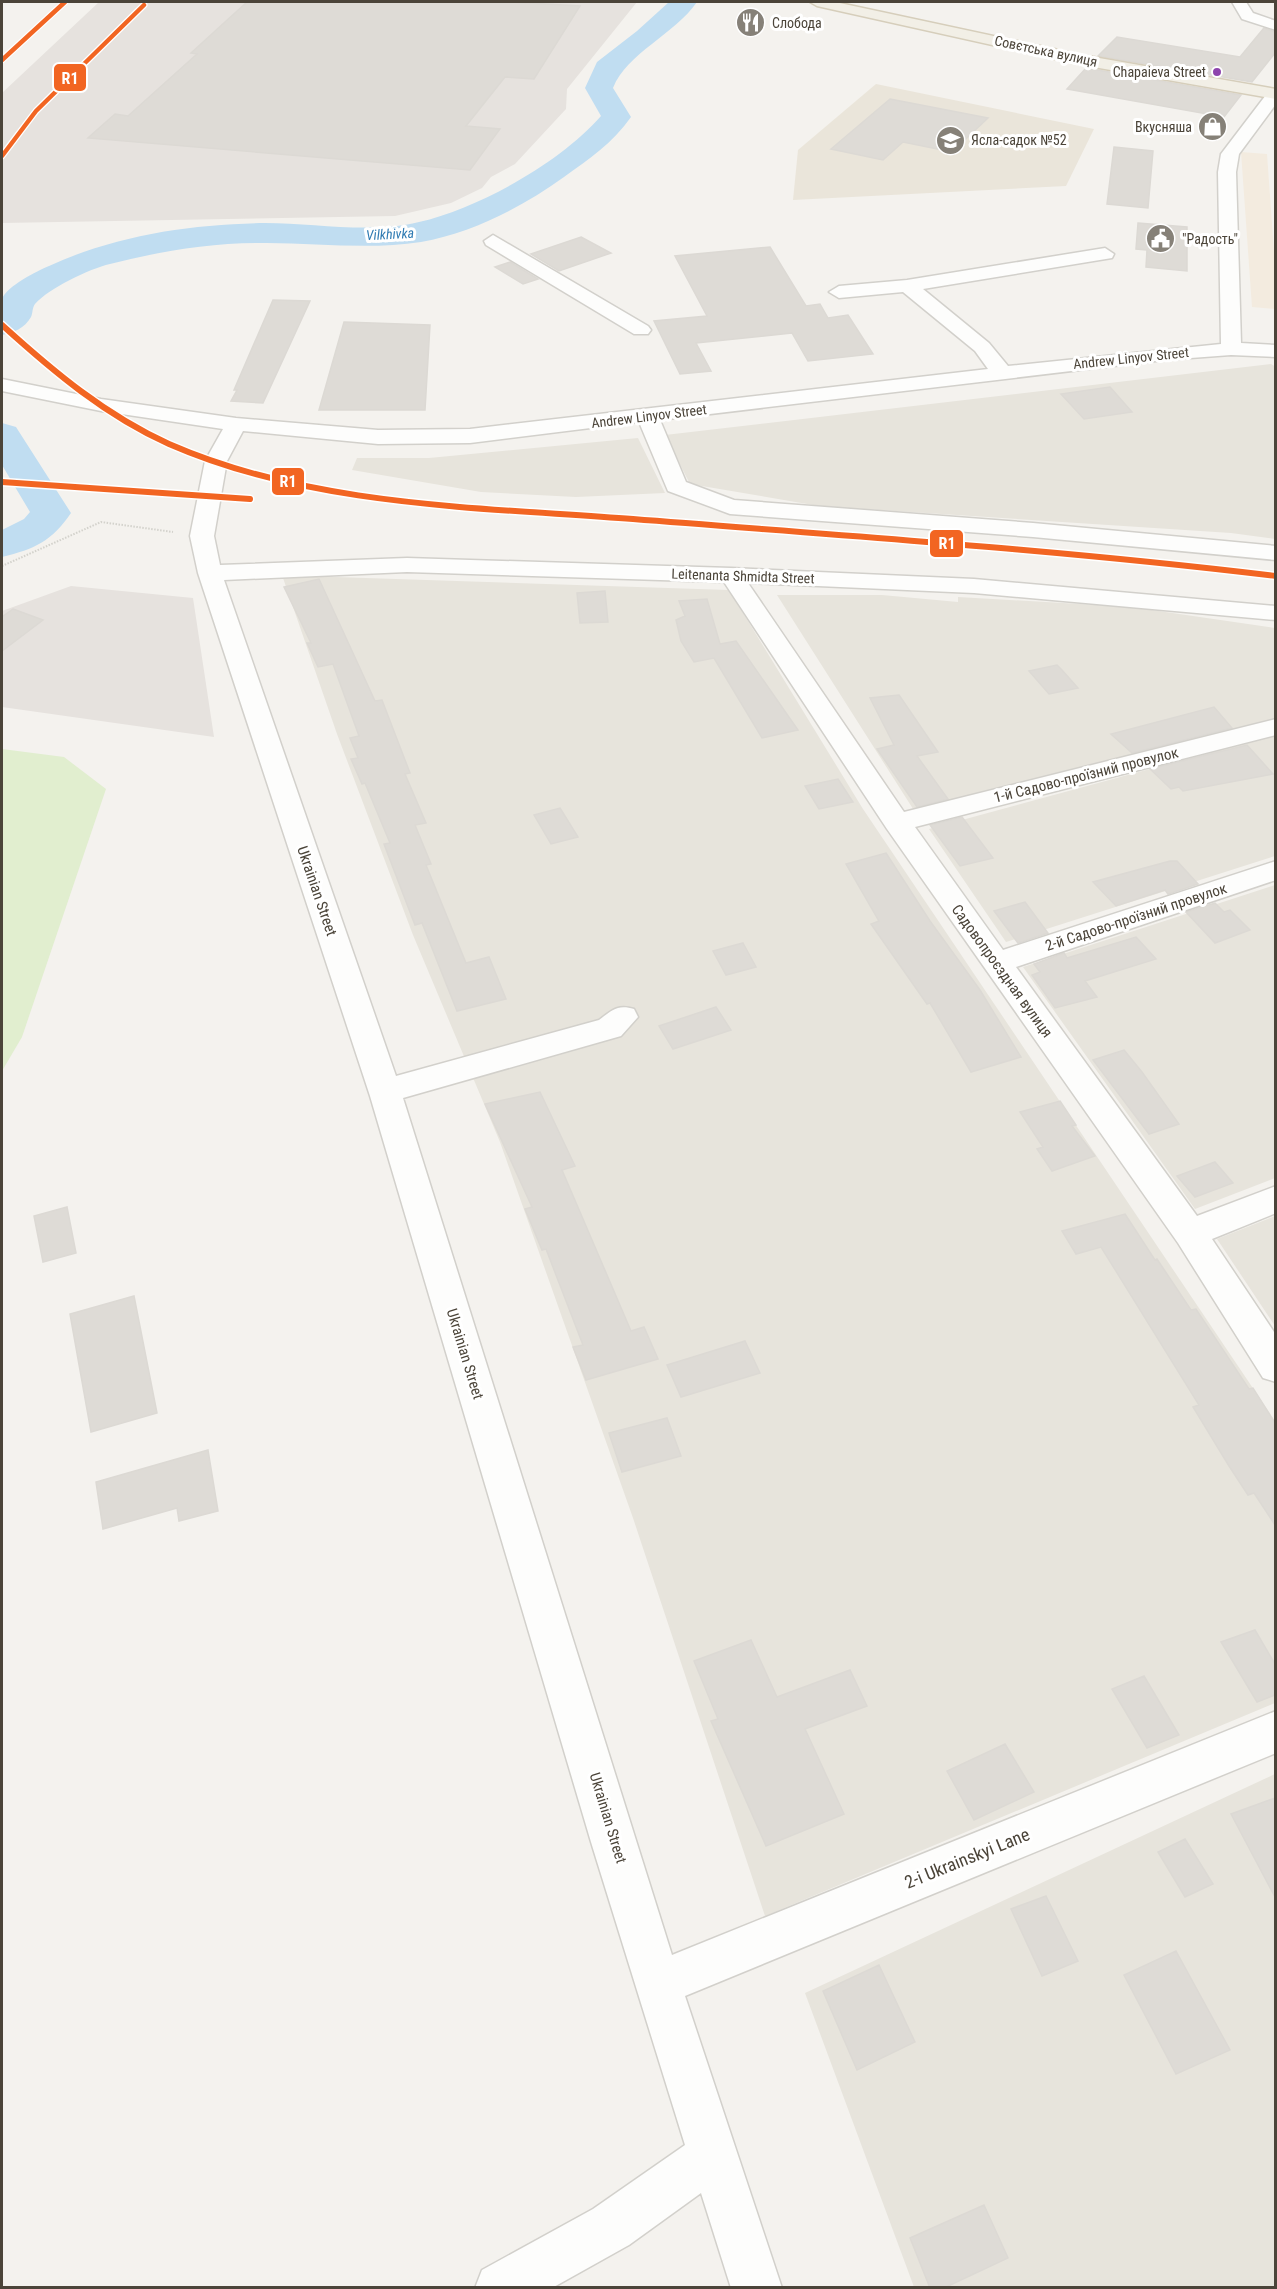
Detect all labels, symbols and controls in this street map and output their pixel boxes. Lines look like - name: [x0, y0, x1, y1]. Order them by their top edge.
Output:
- restaurant icon: Слобода: [735, 7, 767, 39]
- place label: Слобода: [772, 15, 822, 31]
- street label: Совєтська вулиця: [993, 32, 1099, 70]
- line badge: R1: [53, 63, 87, 92]
- place label: Chapaieva Street: [1113, 64, 1206, 80]
- marker: Chapaieva Street: [1211, 66, 1223, 78]
- text: R1: [62, 69, 78, 88]
- shop icon: Вкусняша: [1197, 111, 1229, 143]
- place label: Вкусняша: [1135, 119, 1192, 135]
- school or university icon: Ясла-садок №52: [934, 124, 966, 156]
- place label: Ясла-садок №52: [971, 132, 1067, 148]
- public building icon: "Радость": [1145, 223, 1177, 255]
- water label: Vilkhivka: [366, 225, 414, 243]
- place label: "Радость": [1182, 231, 1238, 247]
- street label: Andrew Linyov Street: [1072, 344, 1190, 372]
- street label: Andrew Linyov Street: [590, 401, 708, 431]
- line badge: R1: [271, 467, 305, 496]
- text: R1: [280, 472, 296, 491]
- line badge: R1: [929, 529, 964, 558]
- text: R1: [939, 534, 955, 553]
- street label: Leitenanta Shmidta Street: [671, 566, 815, 586]
- street label: 1-й Садово-проїзний провулок: [992, 743, 1180, 807]
- street label: Ukrainian Street: [293, 844, 341, 938]
- street label: 2-й Садово-проїзний провулок: [1043, 879, 1229, 955]
- street label: Садовопроєздная вулиця: [948, 901, 1056, 1041]
- street label: Ukrainian Street: [443, 1306, 487, 1402]
- street label: Ukrainian Street: [586, 1770, 630, 1866]
- street label: 2-i Ukrainskyi Lane: [901, 1823, 1033, 1893]

